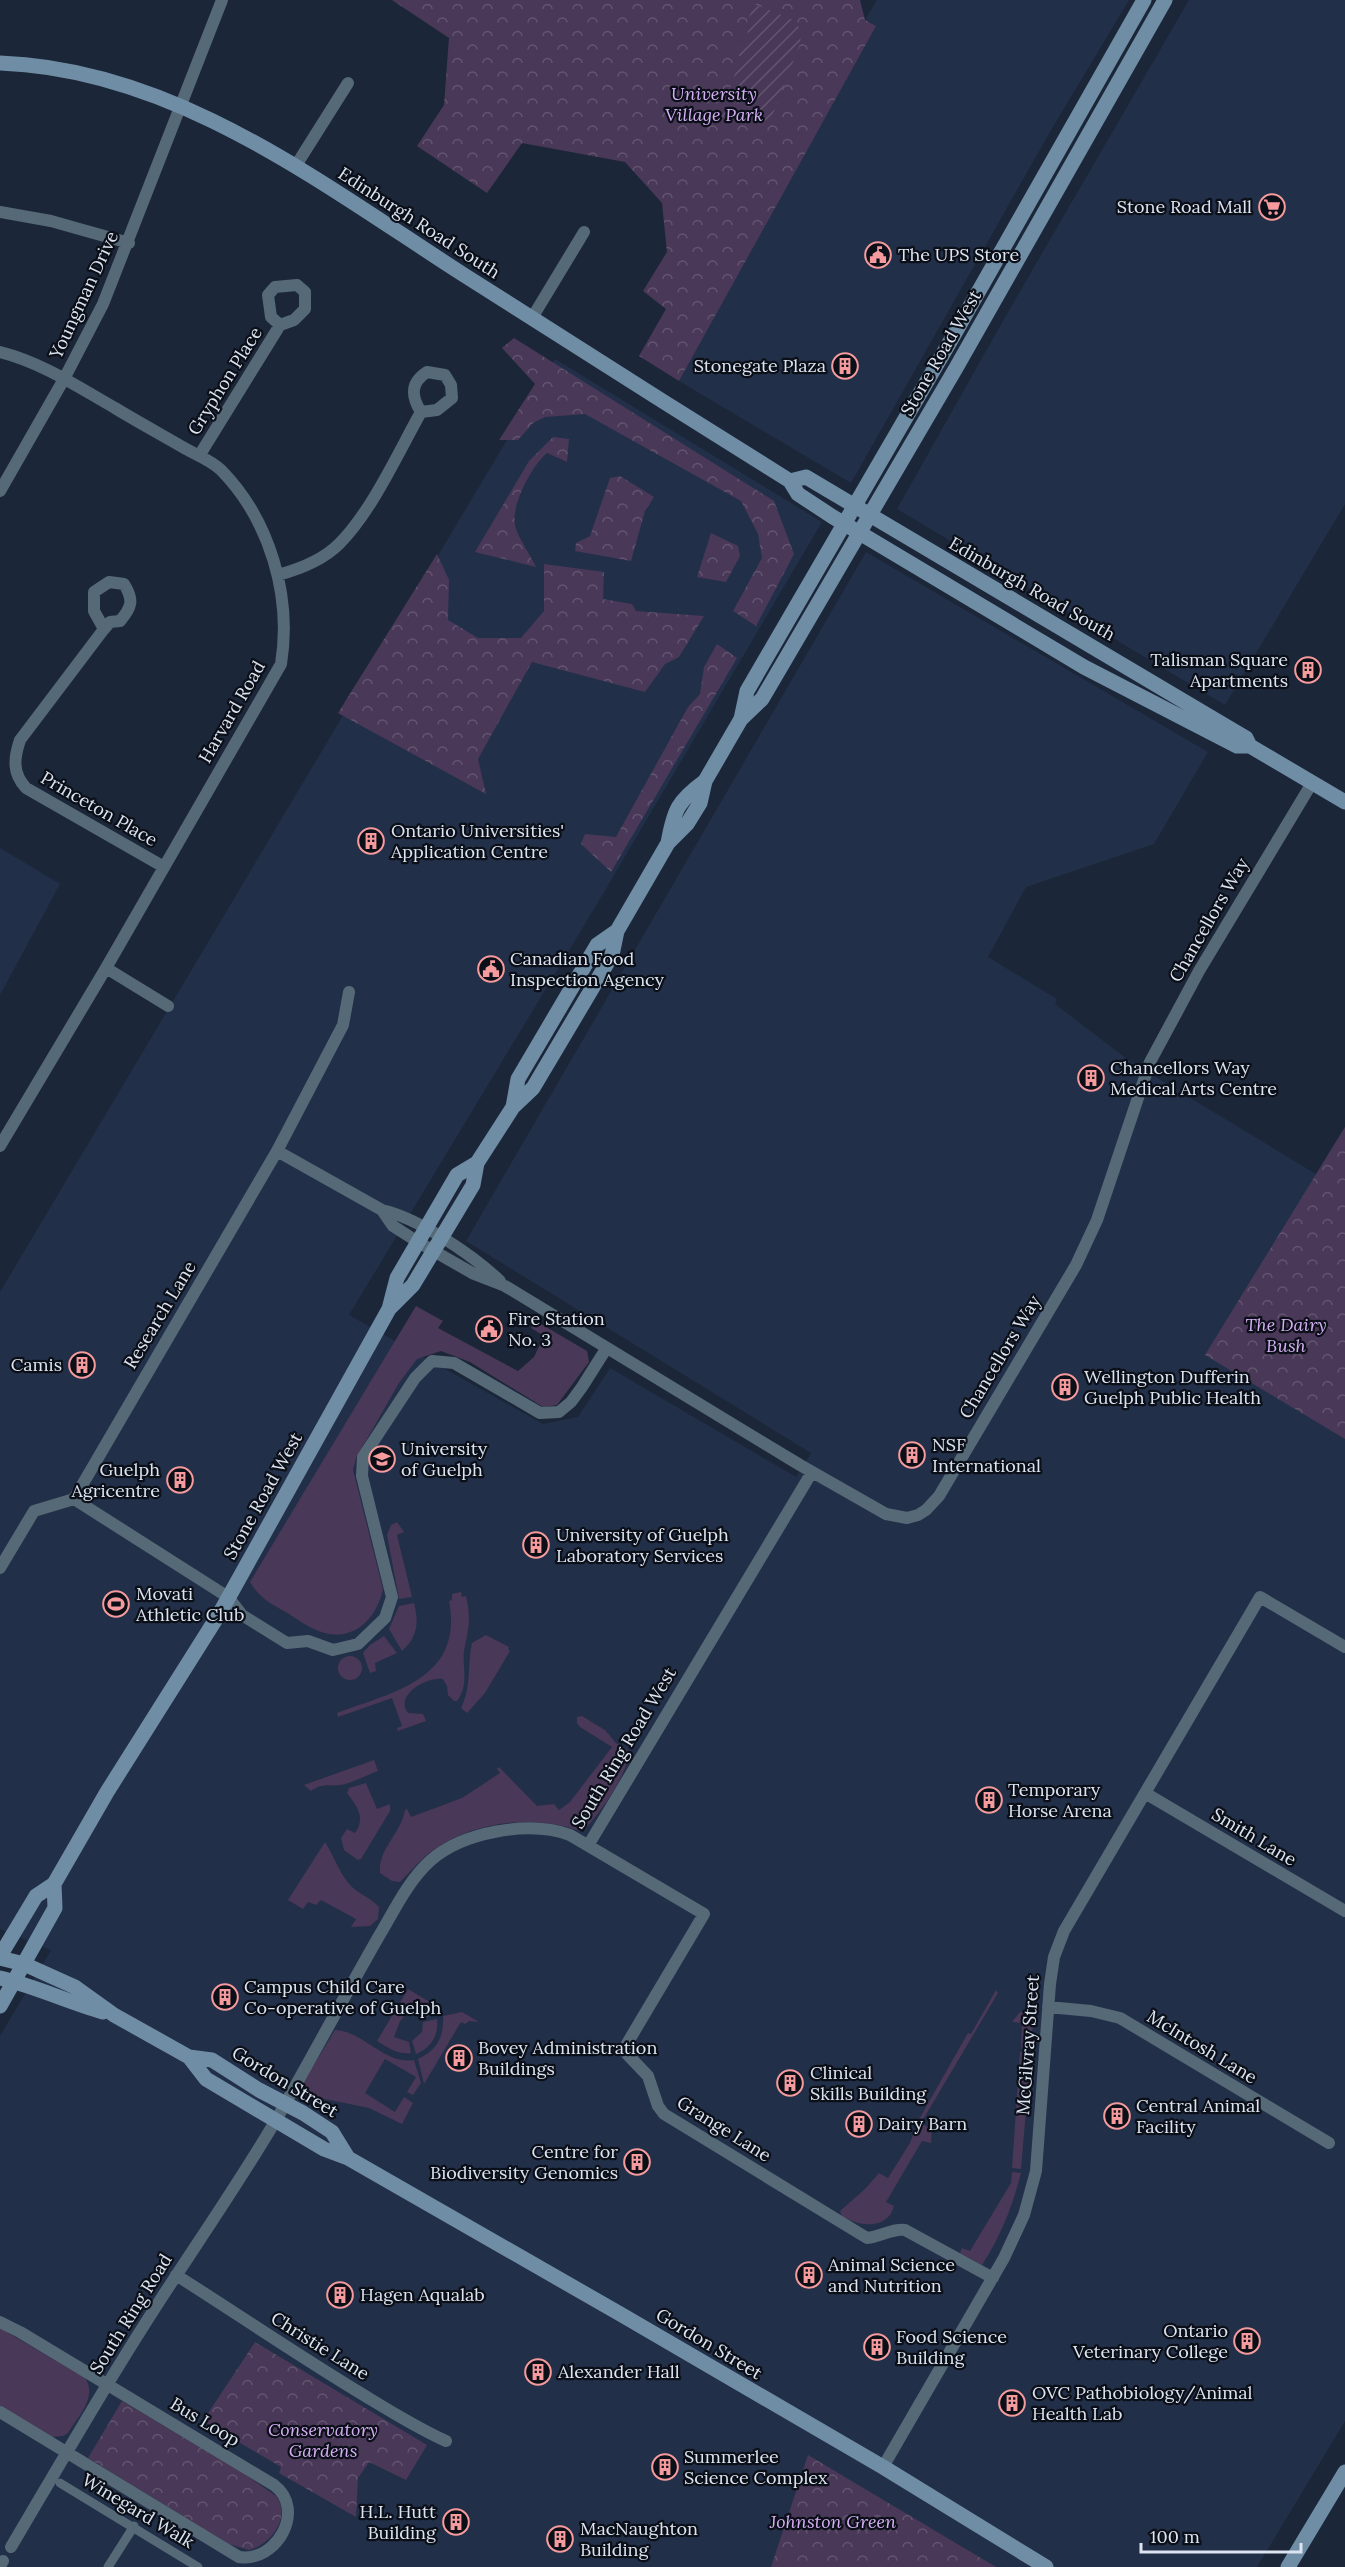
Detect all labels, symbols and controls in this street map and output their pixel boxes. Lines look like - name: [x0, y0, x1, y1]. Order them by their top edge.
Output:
- park label: University Village Park: [665, 82, 763, 126]
- street label: Edinburgh Road South: [334, 162, 505, 284]
- supermarket icon: Stone Road Mall: [1257, 192, 1287, 222]
- place label: Stone Road Mall: [1117, 195, 1252, 218]
- street label: Youngman Drive: [43, 227, 123, 363]
- public building icon: The UPS Store: [863, 240, 893, 270]
- place label: The UPS Store: [898, 243, 1019, 266]
- street label: Stone Road West: [895, 286, 986, 420]
- street label: Gryphon Place: [182, 322, 267, 439]
- building icon: Stonegate Plaza: [830, 351, 860, 381]
- place label: Stonegate Plaza: [694, 354, 826, 377]
- street label: Edinburgh Road South: [945, 531, 1120, 646]
- place label: Talisman Square Apartments: [1150, 648, 1288, 692]
- building icon: Talisman Square Apartments: [1293, 655, 1323, 685]
- street label: Harvard Road: [193, 656, 270, 767]
- street label: Princeton Place: [37, 766, 162, 851]
- place label: Ontario Universities' Application Centre: [390, 819, 564, 863]
- building icon: Ontario Universities' Application Centre: [356, 826, 386, 856]
- street label: Chancellors Way: [1164, 853, 1254, 986]
- place label: Canadian Food Inspection Agency: [510, 947, 665, 991]
- public building icon: Canadian Food Inspection Agency: [476, 954, 506, 984]
- place label: Chancellors Way Medical Arts Centre: [1110, 1056, 1277, 1100]
- building icon: Chancellors Way Medical Arts Centre: [1076, 1063, 1106, 1093]
- street label: Research Lane: [118, 1256, 201, 1373]
- street label: Chancellors Way: [954, 1290, 1046, 1423]
- place label: Fire Station No. 3: [508, 1307, 605, 1351]
- park label: The Dairy Bush: [1245, 1313, 1327, 1357]
- public building icon: Fire Station No. 3: [474, 1314, 504, 1344]
- building icon: Camis: [67, 1350, 97, 1380]
- place label: Camis: [11, 1353, 62, 1376]
- place label: Wellington Dufferin Guelph Public Health: [1084, 1365, 1261, 1409]
- building icon: Wellington Dufferin Guelph Public Health: [1050, 1372, 1080, 1402]
- street label: Stone Road West: [218, 1428, 307, 1563]
- place label: NSF International: [932, 1433, 1041, 1477]
- place label: University of Guelph: [401, 1437, 488, 1481]
- building icon: NSF International: [897, 1440, 927, 1470]
- school or university icon: University of Guelph: [367, 1444, 397, 1474]
- place label: Guelph Agricentre: [71, 1458, 160, 1502]
- building icon: Guelph Agricentre: [165, 1465, 195, 1495]
- place label: University of Guelph Laboratory Services: [556, 1523, 729, 1567]
- building icon: University of Guelph Laboratory Services: [521, 1530, 551, 1560]
- place label: Movati Athletic Club: [135, 1582, 244, 1626]
- sports icon: Movati Athletic Club: [101, 1589, 131, 1619]
- street label: South Ring Road West: [566, 1663, 681, 1833]
- place label: Temporary Horse Arena: [1008, 1778, 1112, 1822]
- building icon: Temporary Horse Arena: [974, 1785, 1004, 1815]
- street label: Smith Lane: [1208, 1802, 1301, 1871]
- street label: McGilvray Street: [1011, 1974, 1044, 2116]
- place label: Campus Child Care Co-operative of Guelph: [244, 1975, 441, 2019]
- building icon: Campus Child Care Co-operative of Guelph: [210, 1982, 240, 2012]
- street label: McIntosh Lane: [1143, 2005, 1262, 2089]
- place label: Bovey Administration Buildings: [478, 2036, 657, 2080]
- street label: Gordon Street: [228, 2041, 343, 2122]
- building icon: Bovey Administration Buildings: [444, 2043, 474, 2073]
- place label: Clinical Skills Building: [810, 2061, 927, 2105]
- building icon: Clinical Skills Building: [775, 2068, 805, 2098]
- street label: Grange Lane: [673, 2091, 776, 2167]
- place label: Central Animal Facility: [1136, 2094, 1260, 2138]
- building icon: Central Animal Facility: [1102, 2101, 1132, 2131]
- building icon: Dairy Barn: [844, 2109, 874, 2139]
- place label: Dairy Barn: [878, 2112, 967, 2135]
- place label: Centre for Biodiversity Genomics: [430, 2140, 618, 2184]
- building icon: Centre for Biodiversity Genomics: [622, 2147, 652, 2177]
- street label: South Ring Road: [84, 2249, 177, 2378]
- place label: Animal Science and Nutrition: [827, 2253, 955, 2297]
- building icon: Animal Science and Nutrition: [794, 2260, 824, 2290]
- building icon: Hagen Aqualab: [325, 2280, 355, 2310]
- place label: Hagen Aqualab: [360, 2283, 485, 2306]
- street label: Gordon Street: [652, 2303, 767, 2384]
- street label: Christie Lane: [267, 2306, 374, 2385]
- place label: Ontario Veterinary College: [1072, 2319, 1228, 2363]
- place label: Food Science Building: [896, 2325, 1007, 2369]
- building icon: Ontario Veterinary College: [1232, 2326, 1262, 2356]
- building icon: Food Science Building: [862, 2332, 892, 2362]
- building icon: Alexander Hall: [523, 2357, 553, 2387]
- place label: Alexander Hall: [557, 2360, 680, 2383]
- place label: OVC Pathobiology/Animal Health Lab: [1032, 2381, 1253, 2425]
- building icon: OVC Pathobiology/Animal Health Lab: [997, 2388, 1027, 2418]
- street label: Bus Loop: [166, 2392, 244, 2451]
- park label: Conservatory Gardens: [268, 2418, 378, 2462]
- place label: Summerlee Science Complex: [684, 2445, 828, 2489]
- building icon: Summerlee Science Complex: [650, 2452, 680, 2482]
- street label: Winegard Walk: [78, 2468, 199, 2553]
- place label: H.L. Hutt Building: [359, 2500, 437, 2544]
- building icon: H.L. Hutt Building: [441, 2507, 471, 2537]
- park label: Johnston Green: [769, 2510, 896, 2533]
- scale bar: [1141, 2516, 1302, 2554]
- place label: MacNaughton Building: [580, 2517, 698, 2561]
- building icon: MacNaughton Building: [545, 2524, 575, 2554]
- text: 100 m: [1150, 2525, 1200, 2548]

